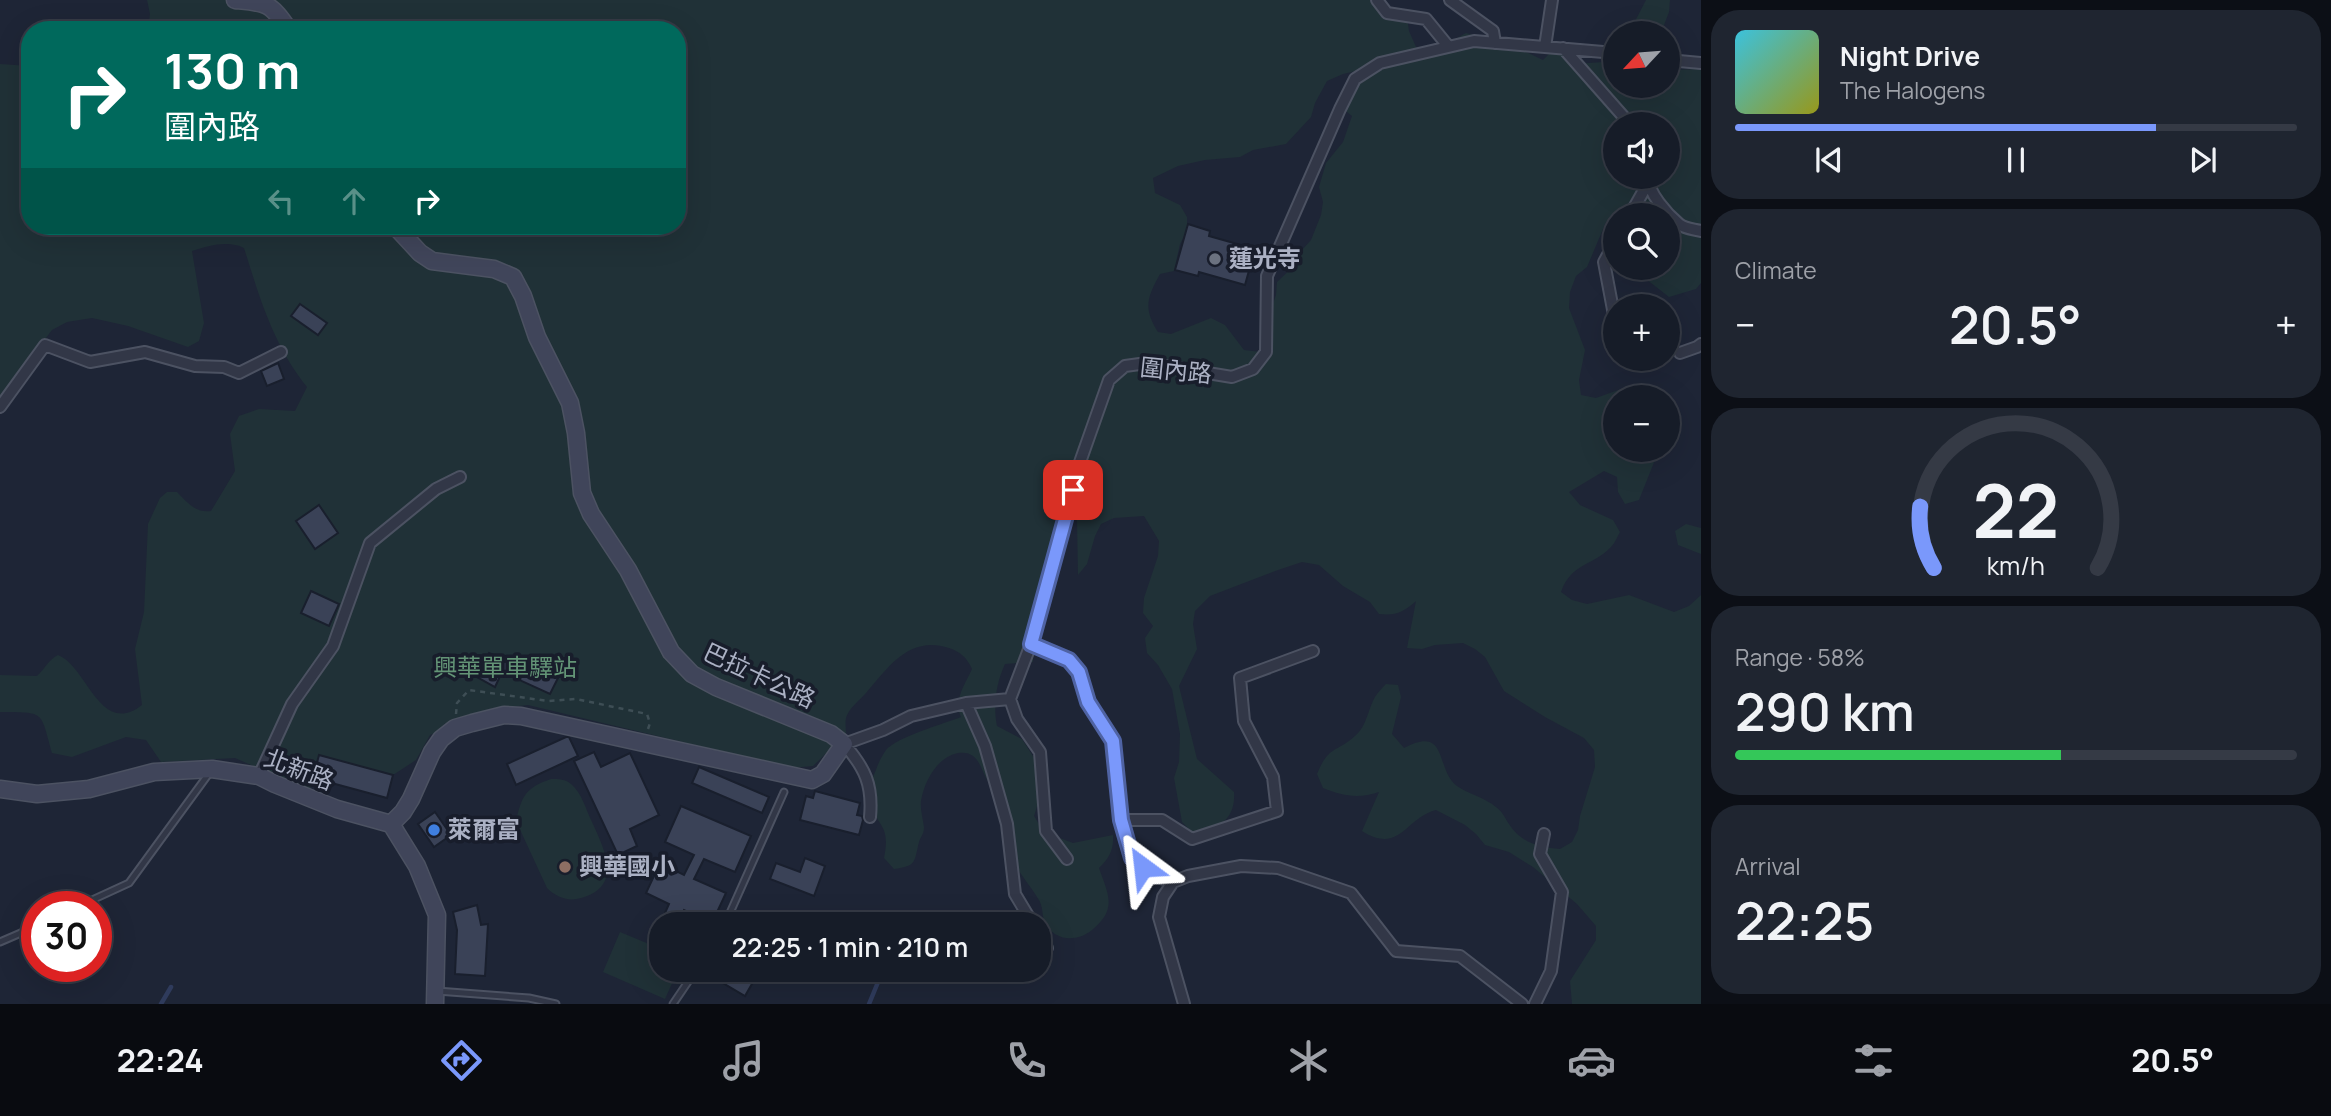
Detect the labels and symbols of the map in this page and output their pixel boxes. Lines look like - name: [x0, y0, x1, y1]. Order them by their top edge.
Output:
- north arrow: [1603, 21, 1680, 98]
- place label: 蓮光寺: [1229, 241, 1301, 274]
- marker: 蓮光寺: [1207, 251, 1223, 267]
- street label: 圍內路: [1139, 349, 1214, 390]
- pin: [1043, 460, 1103, 520]
- street label: 巴拉卡公路: [698, 634, 821, 715]
- park label: 興華單車驛站: [433, 650, 577, 683]
- street label: 北新路: [260, 740, 339, 797]
- place label: 萊爾富: [448, 812, 520, 845]
- marker: 萊爾富: [426, 822, 442, 838]
- position arrow: [1106, 830, 1180, 904]
- place label: 興華國小: [579, 849, 675, 882]
- marker: 興華國小: [557, 859, 573, 875]
- speed limit sign: 30: [21, 891, 112, 982]

